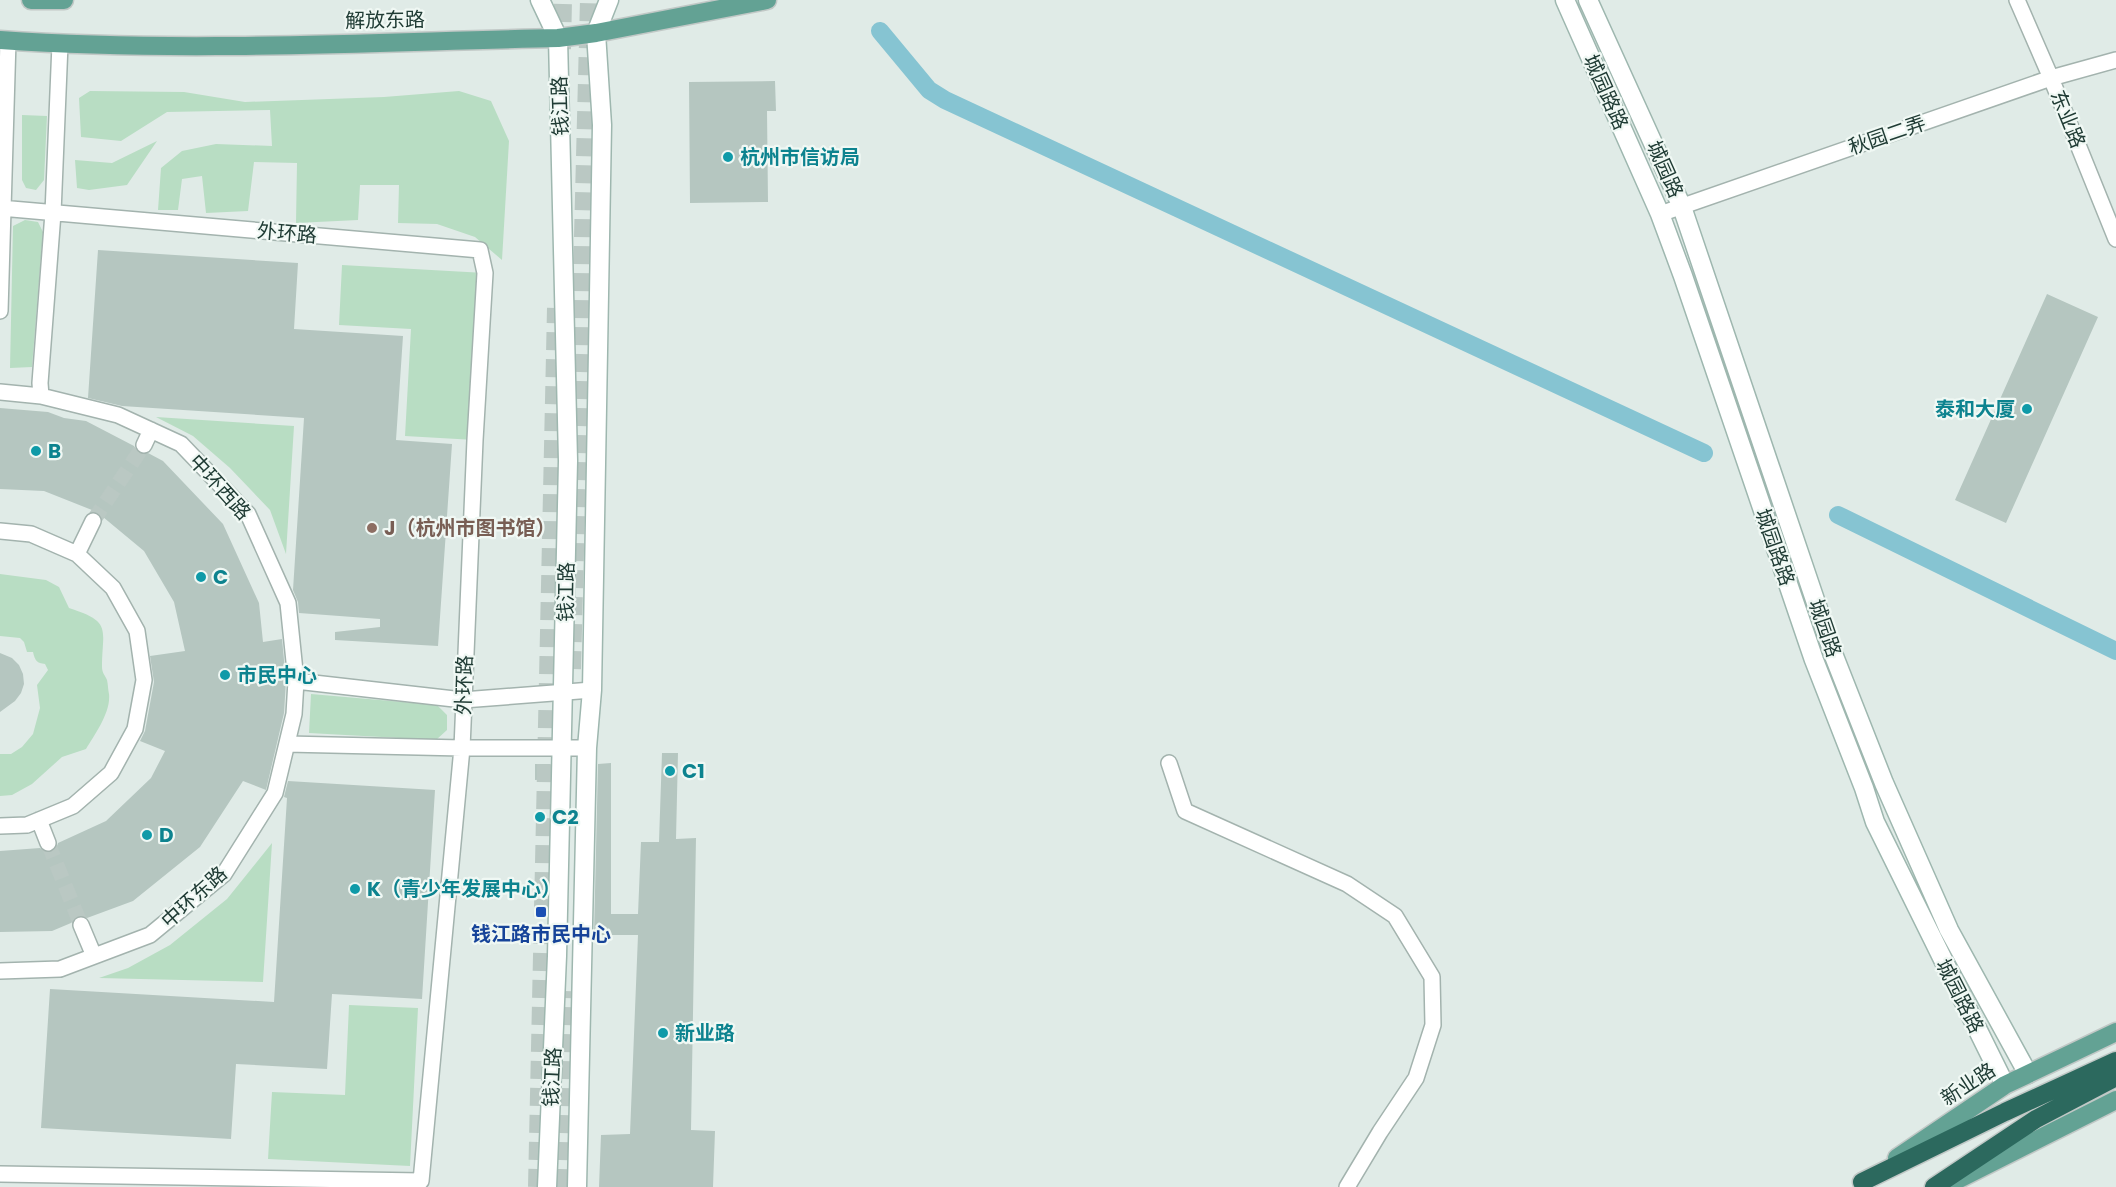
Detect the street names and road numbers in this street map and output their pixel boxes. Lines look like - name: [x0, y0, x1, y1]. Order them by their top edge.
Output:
- street label: 解放东路: [345, 5, 425, 35]
- street label: 城园路路: [1577, 50, 1635, 134]
- street label: 钱江路: [545, 76, 575, 136]
- street label: 东业路: [2044, 86, 2092, 152]
- street label: 秋园二弄: [1845, 109, 1929, 161]
- street label: 城园路: [1640, 136, 1690, 202]
- street label: 外环路: [256, 216, 318, 250]
- street label: 中环西路: [183, 448, 257, 526]
- street label: 城园路路: [1749, 505, 1801, 589]
- street label: 钱江路: [551, 562, 581, 622]
- street label: 城园路: [1802, 595, 1848, 661]
- street label: 外环路: [449, 655, 479, 715]
- street label: 中环东路: [155, 860, 233, 934]
- street label: 城园路路: [1929, 954, 1991, 1038]
- street label: 钱江路: [536, 1046, 568, 1108]
- street label: 新业路: [1935, 1056, 2001, 1112]

